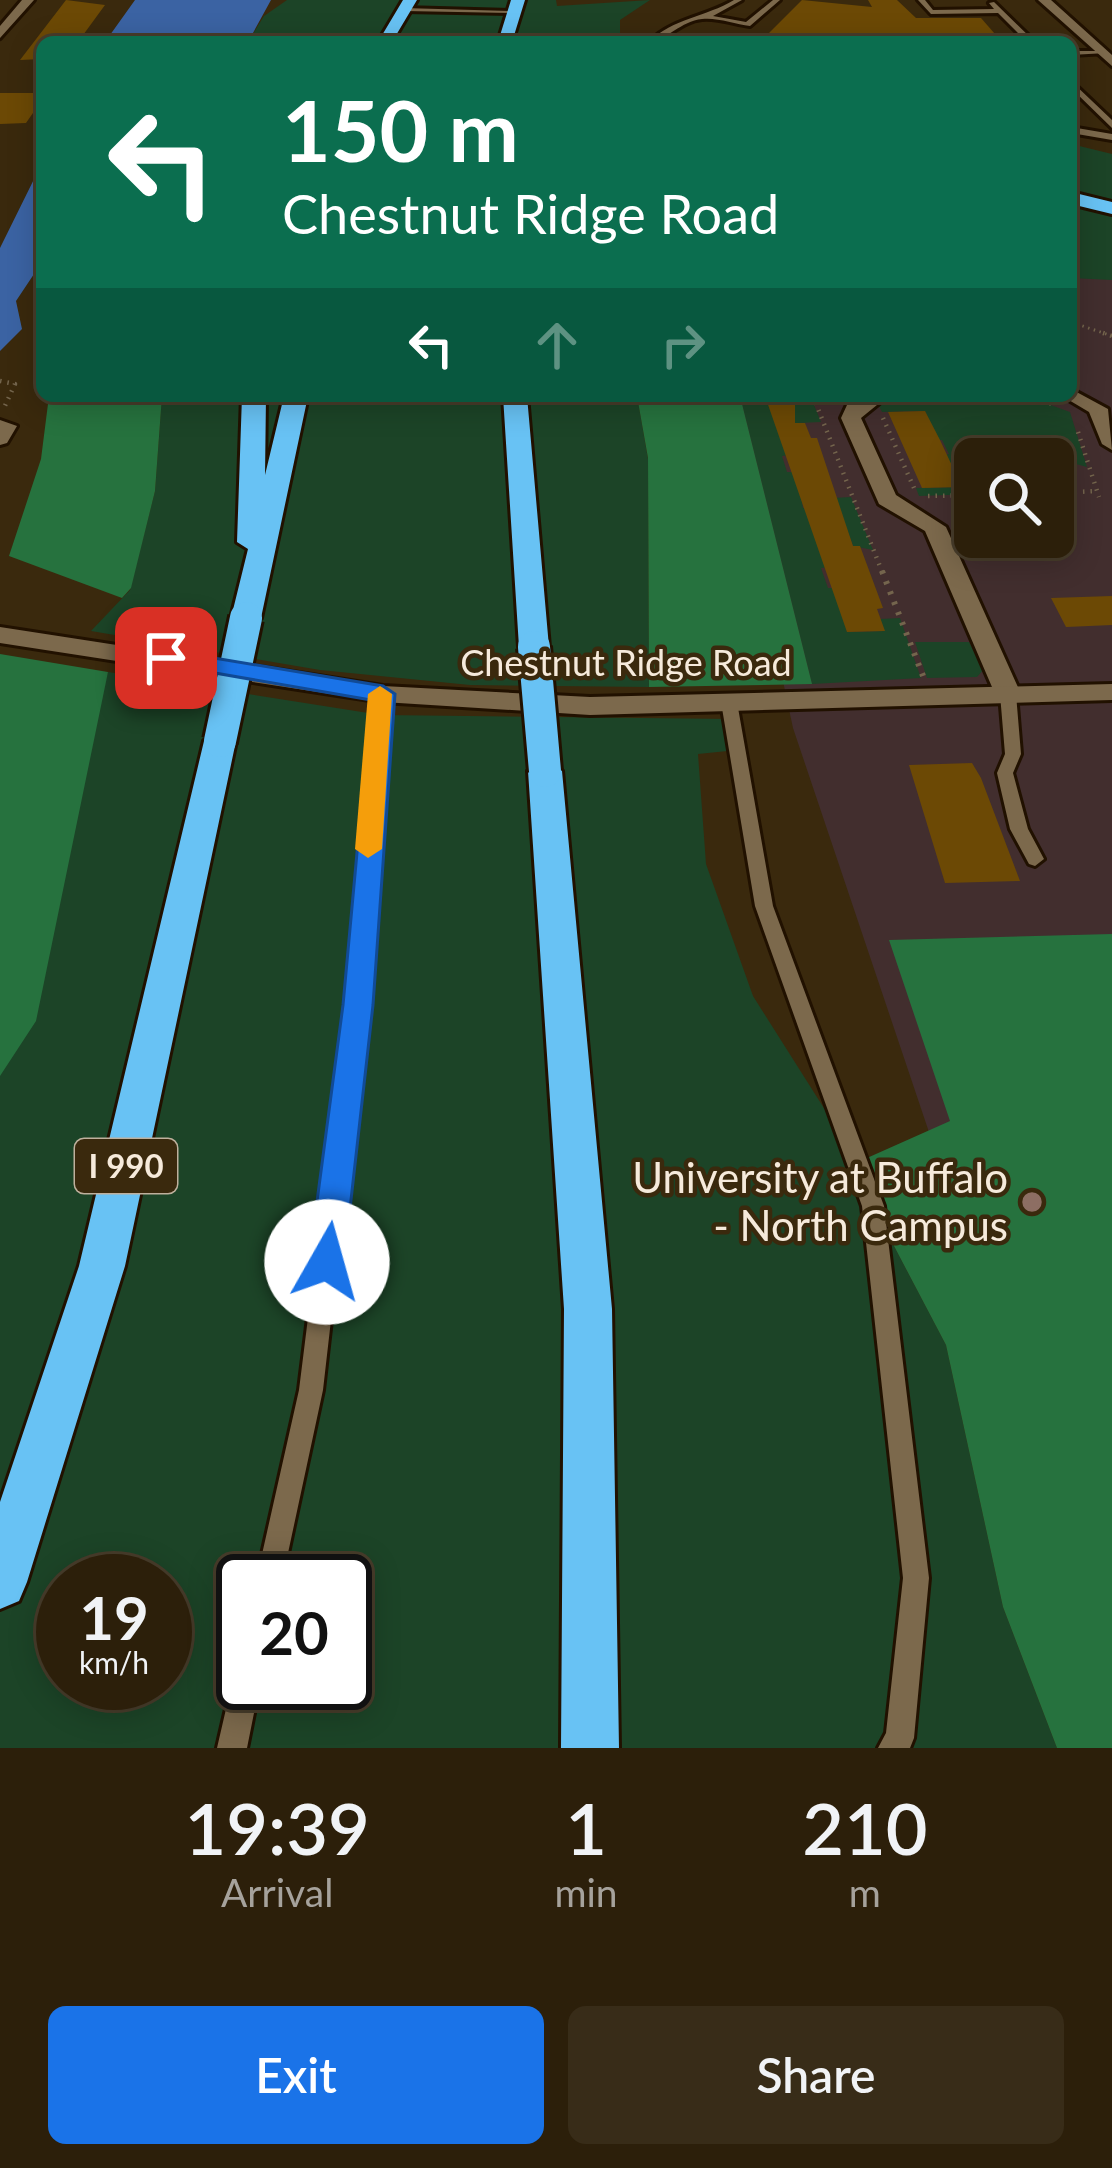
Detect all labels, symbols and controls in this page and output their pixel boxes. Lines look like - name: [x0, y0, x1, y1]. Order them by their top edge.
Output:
- text: 150 m: [282, 79, 519, 180]
- icon: left: [84, 84, 240, 240]
- text: Chestnut Ridge Road: [282, 181, 779, 246]
- icon: left: [398, 312, 464, 378]
- icon: ahead: [524, 312, 590, 378]
- icon: right: [650, 312, 716, 378]
- map controls: [954, 438, 1074, 558]
- button: search: [954, 438, 1074, 558]
- pin: [115, 607, 217, 709]
- icon: arrive: [133, 625, 199, 691]
- street label: Chestnut Ridge Road: [460, 640, 792, 684]
- road number: I 990: [75, 1139, 177, 1193]
- place label: University at Buffalo - North Campus: [632, 1152, 1008, 1250]
- marker: University at Buffalo - North Campus: [1019, 1189, 1045, 1215]
- position arrow: [264, 1199, 390, 1325]
- speed limit sign: 20: [216, 1554, 372, 1710]
- text: 19: [79, 1581, 149, 1653]
- text: km/h: [79, 1644, 149, 1680]
- text: 19:39: [185, 1784, 370, 1870]
- text: 1: [565, 1784, 607, 1870]
- text: 210: [802, 1784, 927, 1870]
- text: Arrival: [221, 1869, 333, 1915]
- text: min: [554, 1869, 618, 1915]
- text: m: [849, 1869, 881, 1915]
- button: Exit: [48, 2006, 544, 2144]
- button: Share: [568, 2006, 1064, 2144]

